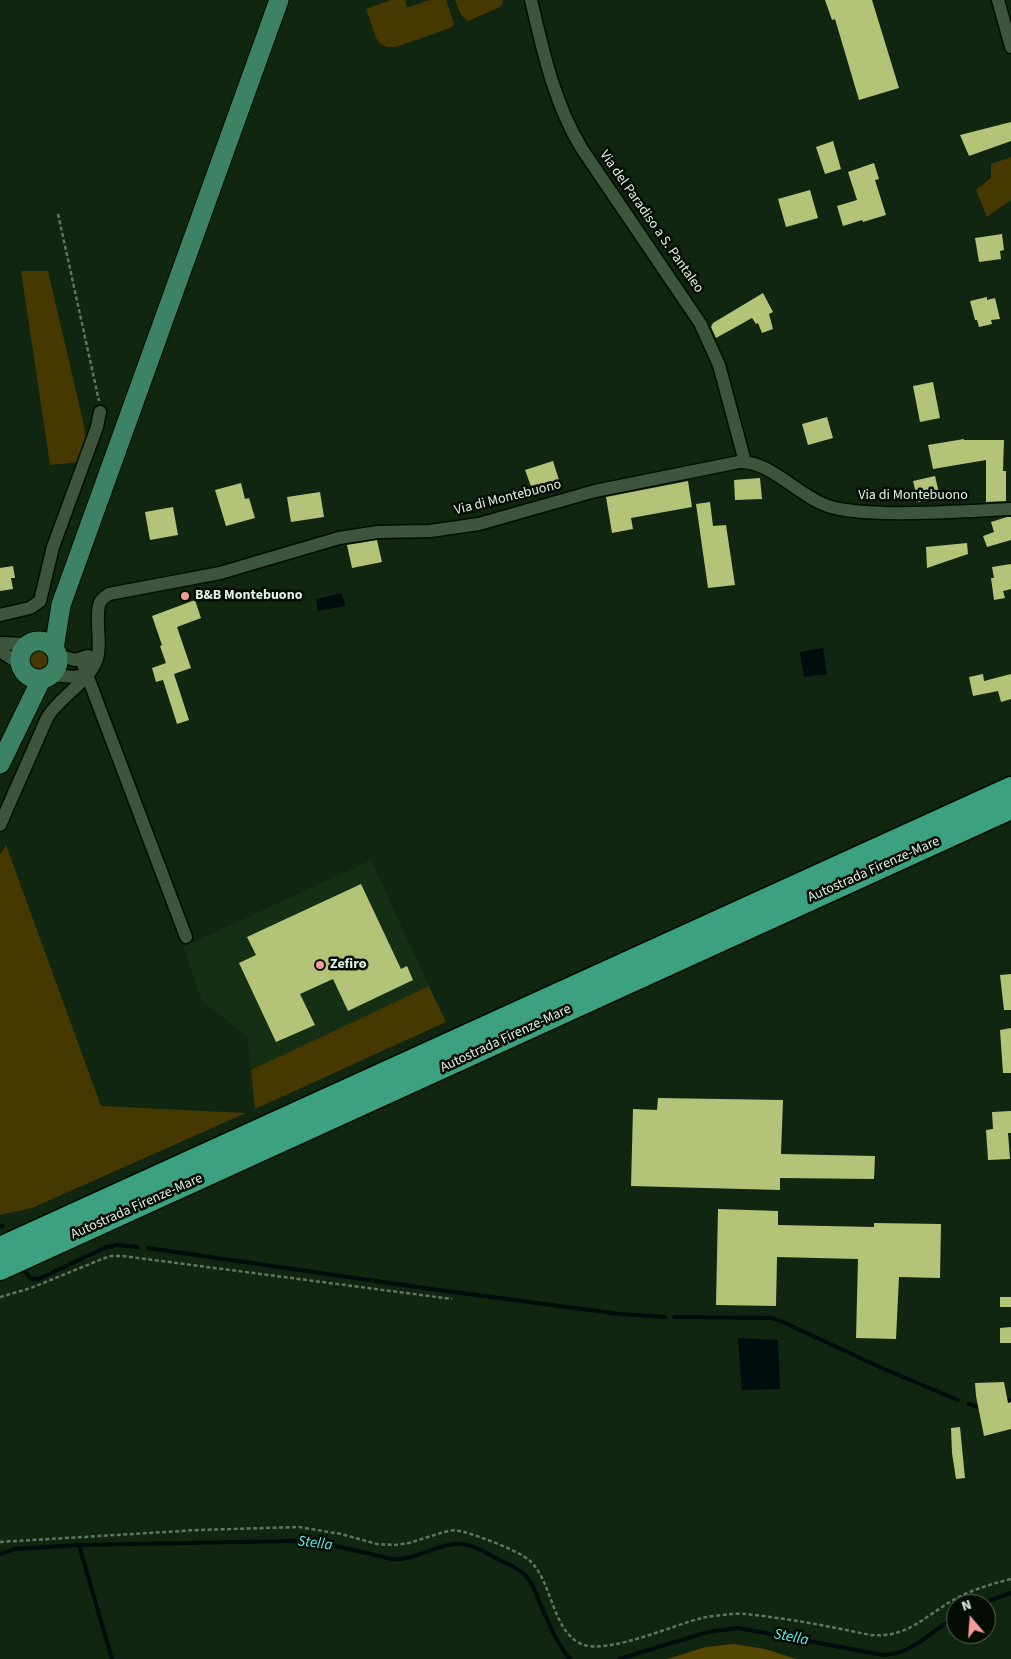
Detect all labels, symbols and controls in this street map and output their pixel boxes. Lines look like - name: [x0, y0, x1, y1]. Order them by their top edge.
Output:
- street label: Via del Paradiso a S. Pantaleo: [595, 147, 707, 297]
- street label: Via di Montebuono: [453, 477, 563, 519]
- street label: Via di Montebuono: [858, 488, 968, 504]
- place label: B&B Montebuono: [195, 588, 302, 604]
- marker: B&B Montebuono: [179, 590, 191, 602]
- street label: Autostrada Firenze-Mare: [805, 833, 943, 907]
- place label: Zefiro: [330, 957, 366, 973]
- marker: Zefiro: [314, 959, 326, 971]
- street label: Autostrada Firenze-Mare: [438, 1001, 574, 1077]
- street label: Autostrada Firenze-Mare: [68, 1170, 206, 1244]
- water label: Stella: [297, 1533, 333, 1555]
- north arrow: [946, 1594, 996, 1644]
- text: N: [959, 1595, 974, 1617]
- water label: Stella: [772, 1626, 810, 1650]

